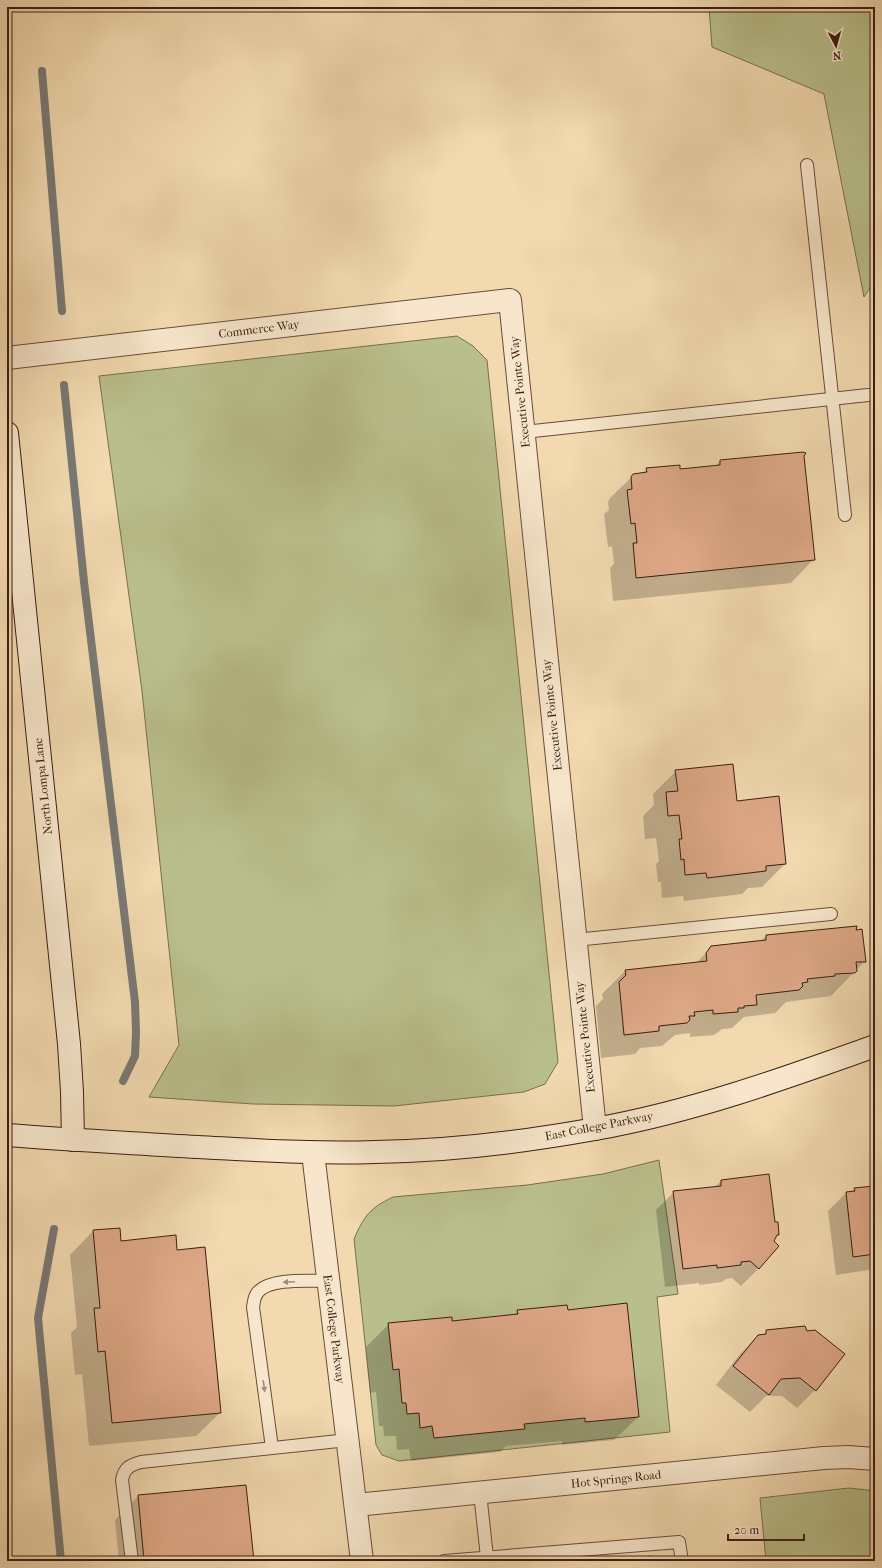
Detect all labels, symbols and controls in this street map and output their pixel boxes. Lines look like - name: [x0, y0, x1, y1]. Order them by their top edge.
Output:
- north arrow: [816, 26, 856, 66]
- text: N: [832, 49, 842, 62]
- street label: Commerce Way: [218, 317, 301, 341]
- street label: Executive Pointe Way: [507, 335, 533, 448]
- street label: Executive Pointe Way: [539, 658, 565, 771]
- street label: North Lompa Lane: [31, 737, 55, 835]
- street label: Executive Pointe Way: [572, 980, 598, 1093]
- street label: East College Parkway: [544, 1109, 655, 1143]
- street label: East College Parkway: [320, 1274, 348, 1385]
- one-way arrow: [282, 1279, 295, 1285]
- one-way arrow: [261, 1380, 267, 1393]
- street label: Hot Springs Road: [570, 1467, 662, 1491]
- scale bar: [728, 1516, 804, 1542]
- text: 20 m: [734, 1523, 759, 1537]

